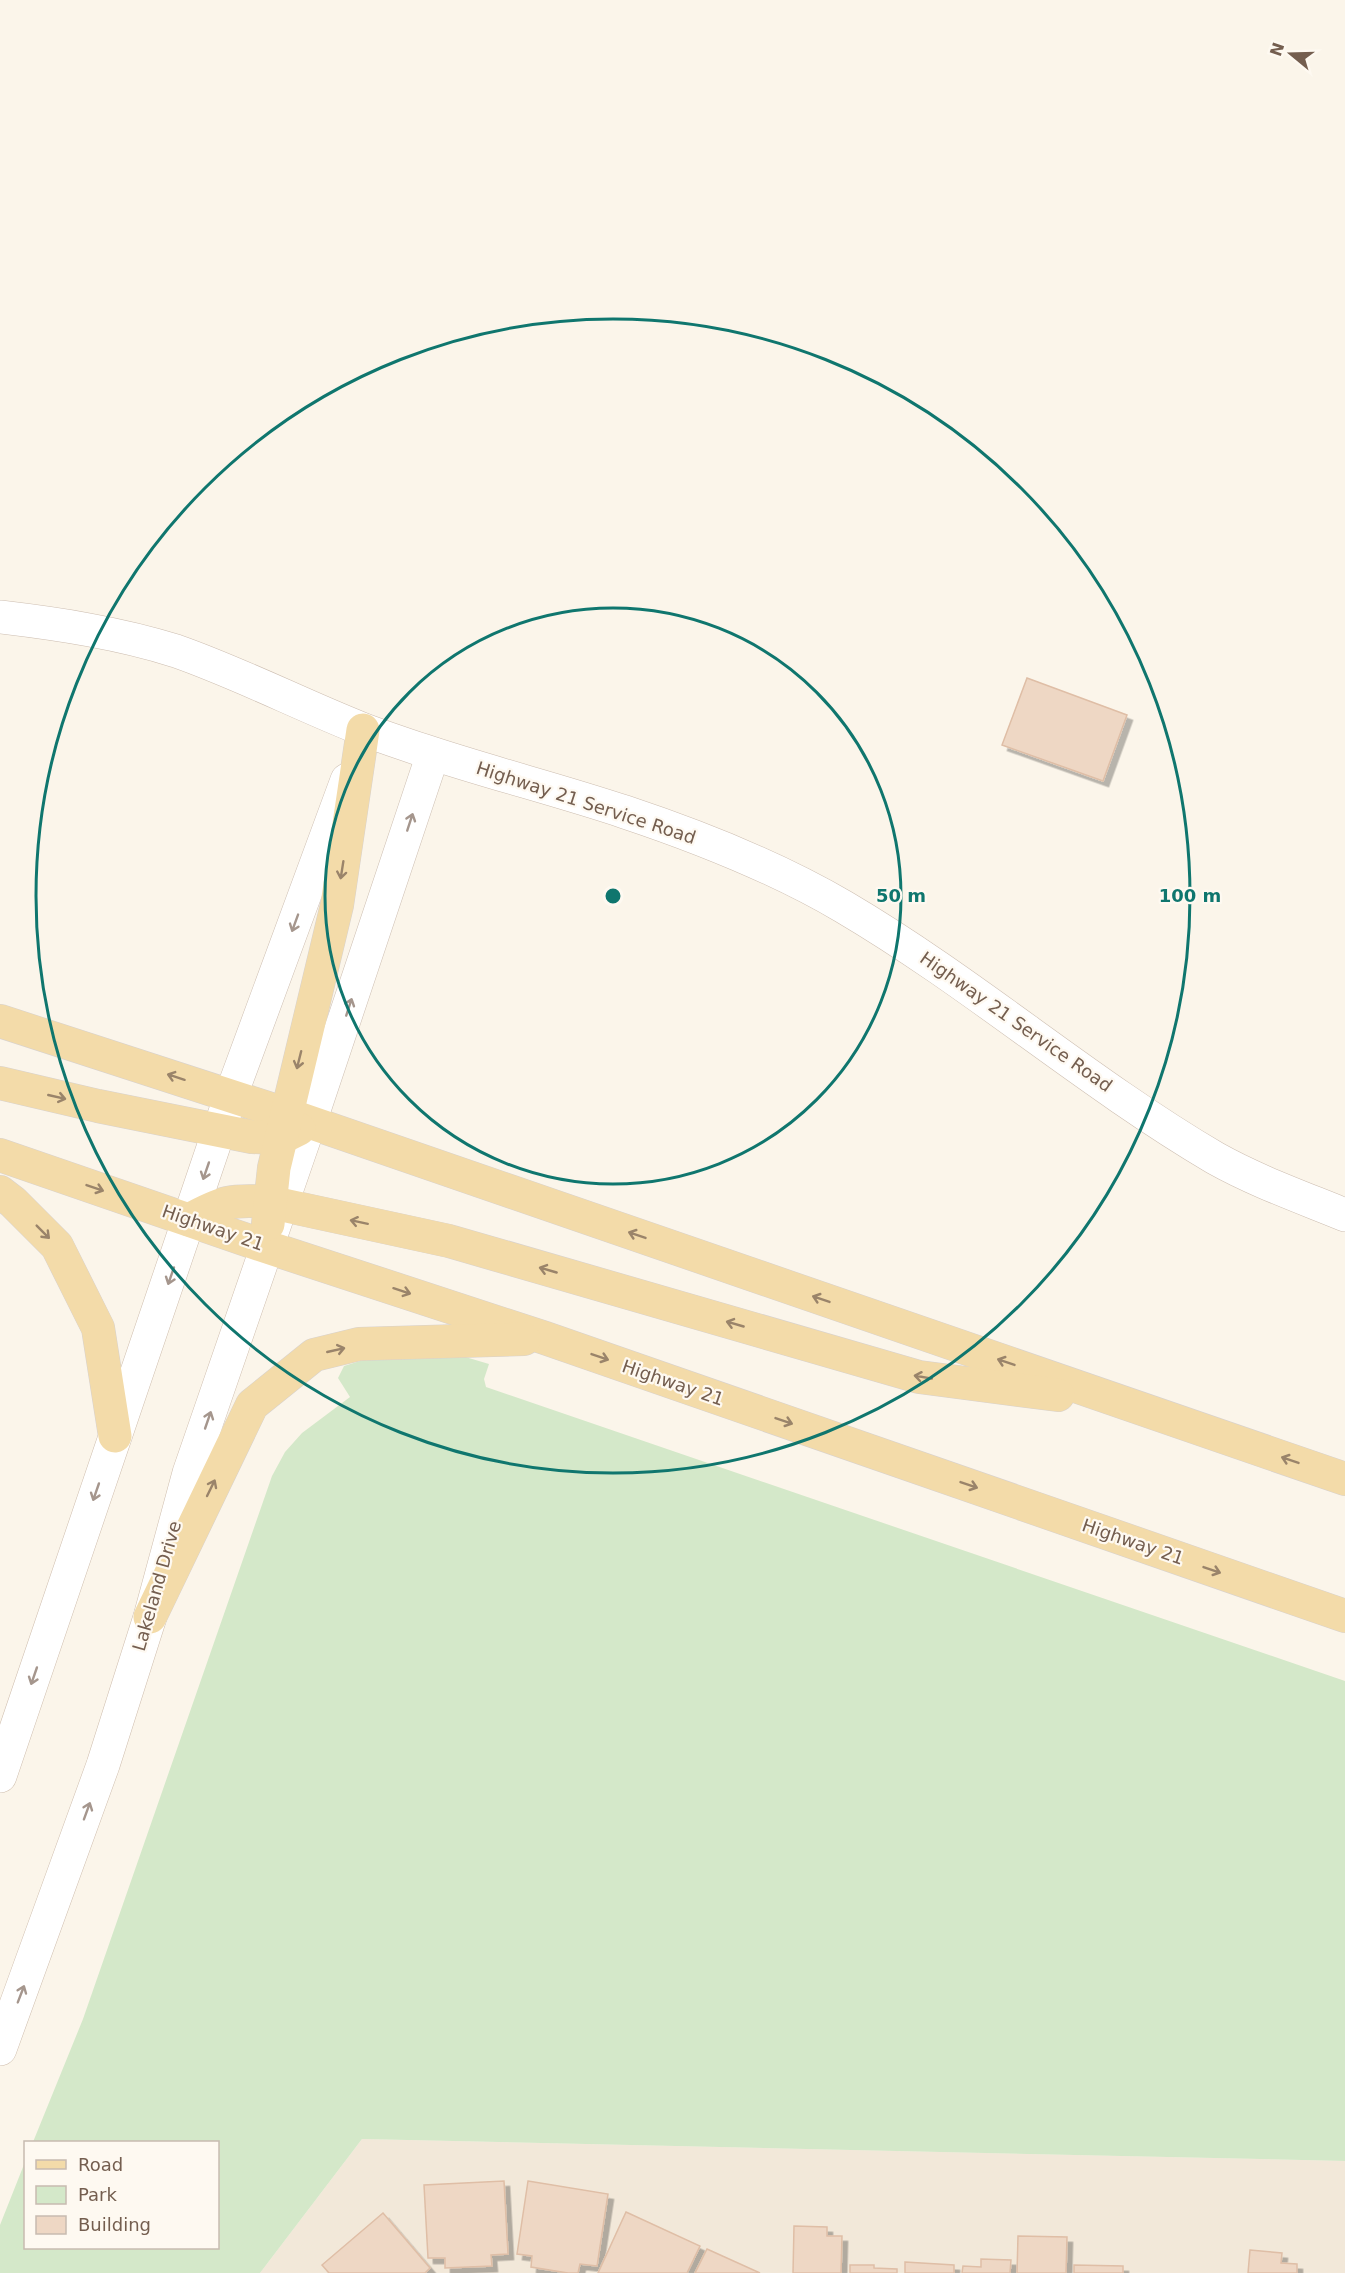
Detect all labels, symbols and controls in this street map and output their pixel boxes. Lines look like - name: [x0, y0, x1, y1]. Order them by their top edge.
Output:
- north arrow: [1261, 24, 1321, 84]
- text: N: [1266, 40, 1288, 59]
- street label: Highway 21 Service Road: [474, 757, 699, 848]
- one-way arrow: [406, 813, 417, 832]
- one-way arrow: [336, 860, 347, 880]
- text: 50 m: [876, 885, 926, 906]
- text: 100 m: [1159, 885, 1221, 906]
- centre of rings: [603, 886, 623, 906]
- one-way arrow: [289, 913, 300, 932]
- street label: Highway 21 Service Road: [916, 947, 1116, 1096]
- one-way arrow: [344, 998, 355, 1017]
- one-way arrow: [293, 1051, 305, 1070]
- one-way arrow: [167, 1071, 186, 1082]
- one-way arrow: [47, 1091, 66, 1103]
- one-way arrow: [200, 1161, 211, 1180]
- one-way arrow: [85, 1183, 104, 1194]
- street label: Highway 21: [159, 1200, 267, 1255]
- one-way arrow: [350, 1215, 369, 1227]
- one-way arrow: [35, 1225, 50, 1240]
- one-way arrow: [628, 1228, 647, 1239]
- one-way arrow: [539, 1264, 558, 1275]
- one-way arrow: [164, 1266, 175, 1285]
- one-way arrow: [392, 1286, 411, 1297]
- one-way arrow: [813, 1293, 831, 1304]
- one-way arrow: [726, 1318, 745, 1329]
- one-way arrow: [326, 1343, 345, 1355]
- one-way arrow: [590, 1353, 609, 1364]
- street label: Highway 21: [619, 1355, 727, 1410]
- one-way arrow: [997, 1356, 1016, 1367]
- one-way arrow: [913, 1371, 933, 1382]
- one-way arrow: [203, 1411, 214, 1430]
- one-way arrow: [774, 1417, 793, 1428]
- one-way arrow: [1281, 1453, 1300, 1464]
- one-way arrow: [206, 1480, 218, 1498]
- one-way arrow: [959, 1481, 978, 1492]
- one-way arrow: [90, 1482, 101, 1501]
- street label: Highway 21: [1079, 1514, 1187, 1569]
- street label: Lakeland Drive: [128, 1518, 185, 1653]
- one-way arrow: [1202, 1565, 1221, 1576]
- one-way arrow: [27, 1667, 38, 1685]
- one-way arrow: [82, 1802, 93, 1821]
- one-way arrow: [16, 1985, 27, 2004]
- legend: [24, 2141, 219, 2249]
- text: Road: [78, 2154, 123, 2175]
- text: Park: [78, 2184, 117, 2205]
- text: Building: [78, 2214, 151, 2235]

